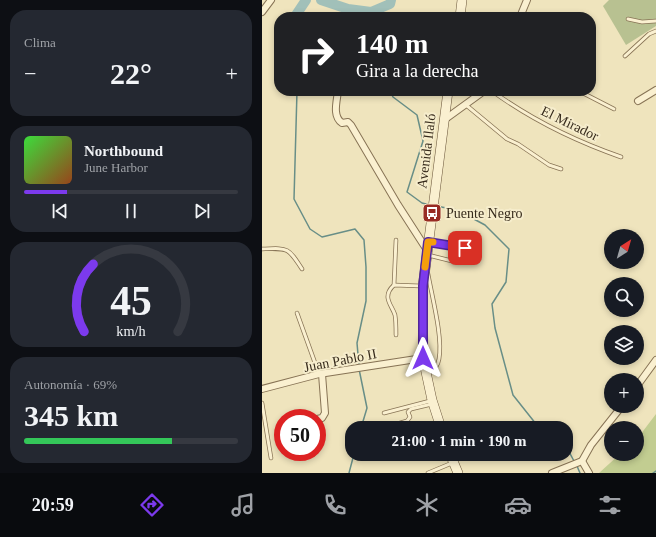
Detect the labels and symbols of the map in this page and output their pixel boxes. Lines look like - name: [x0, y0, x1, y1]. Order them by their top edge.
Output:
- street label: El Mirador: [539, 103, 601, 144]
- street label: Avenida Ilaló: [414, 113, 439, 189]
- bus stop icon: Puente Negro: [421, 202, 443, 224]
- place label: Puente Negro: [446, 206, 523, 221]
- north arrow: [604, 229, 644, 269]
- pin: [448, 231, 482, 265]
- position arrow: [402, 337, 444, 379]
- street label: Juan Pablo II: [302, 346, 378, 375]
- speed limit sign: 50: [274, 409, 326, 461]

